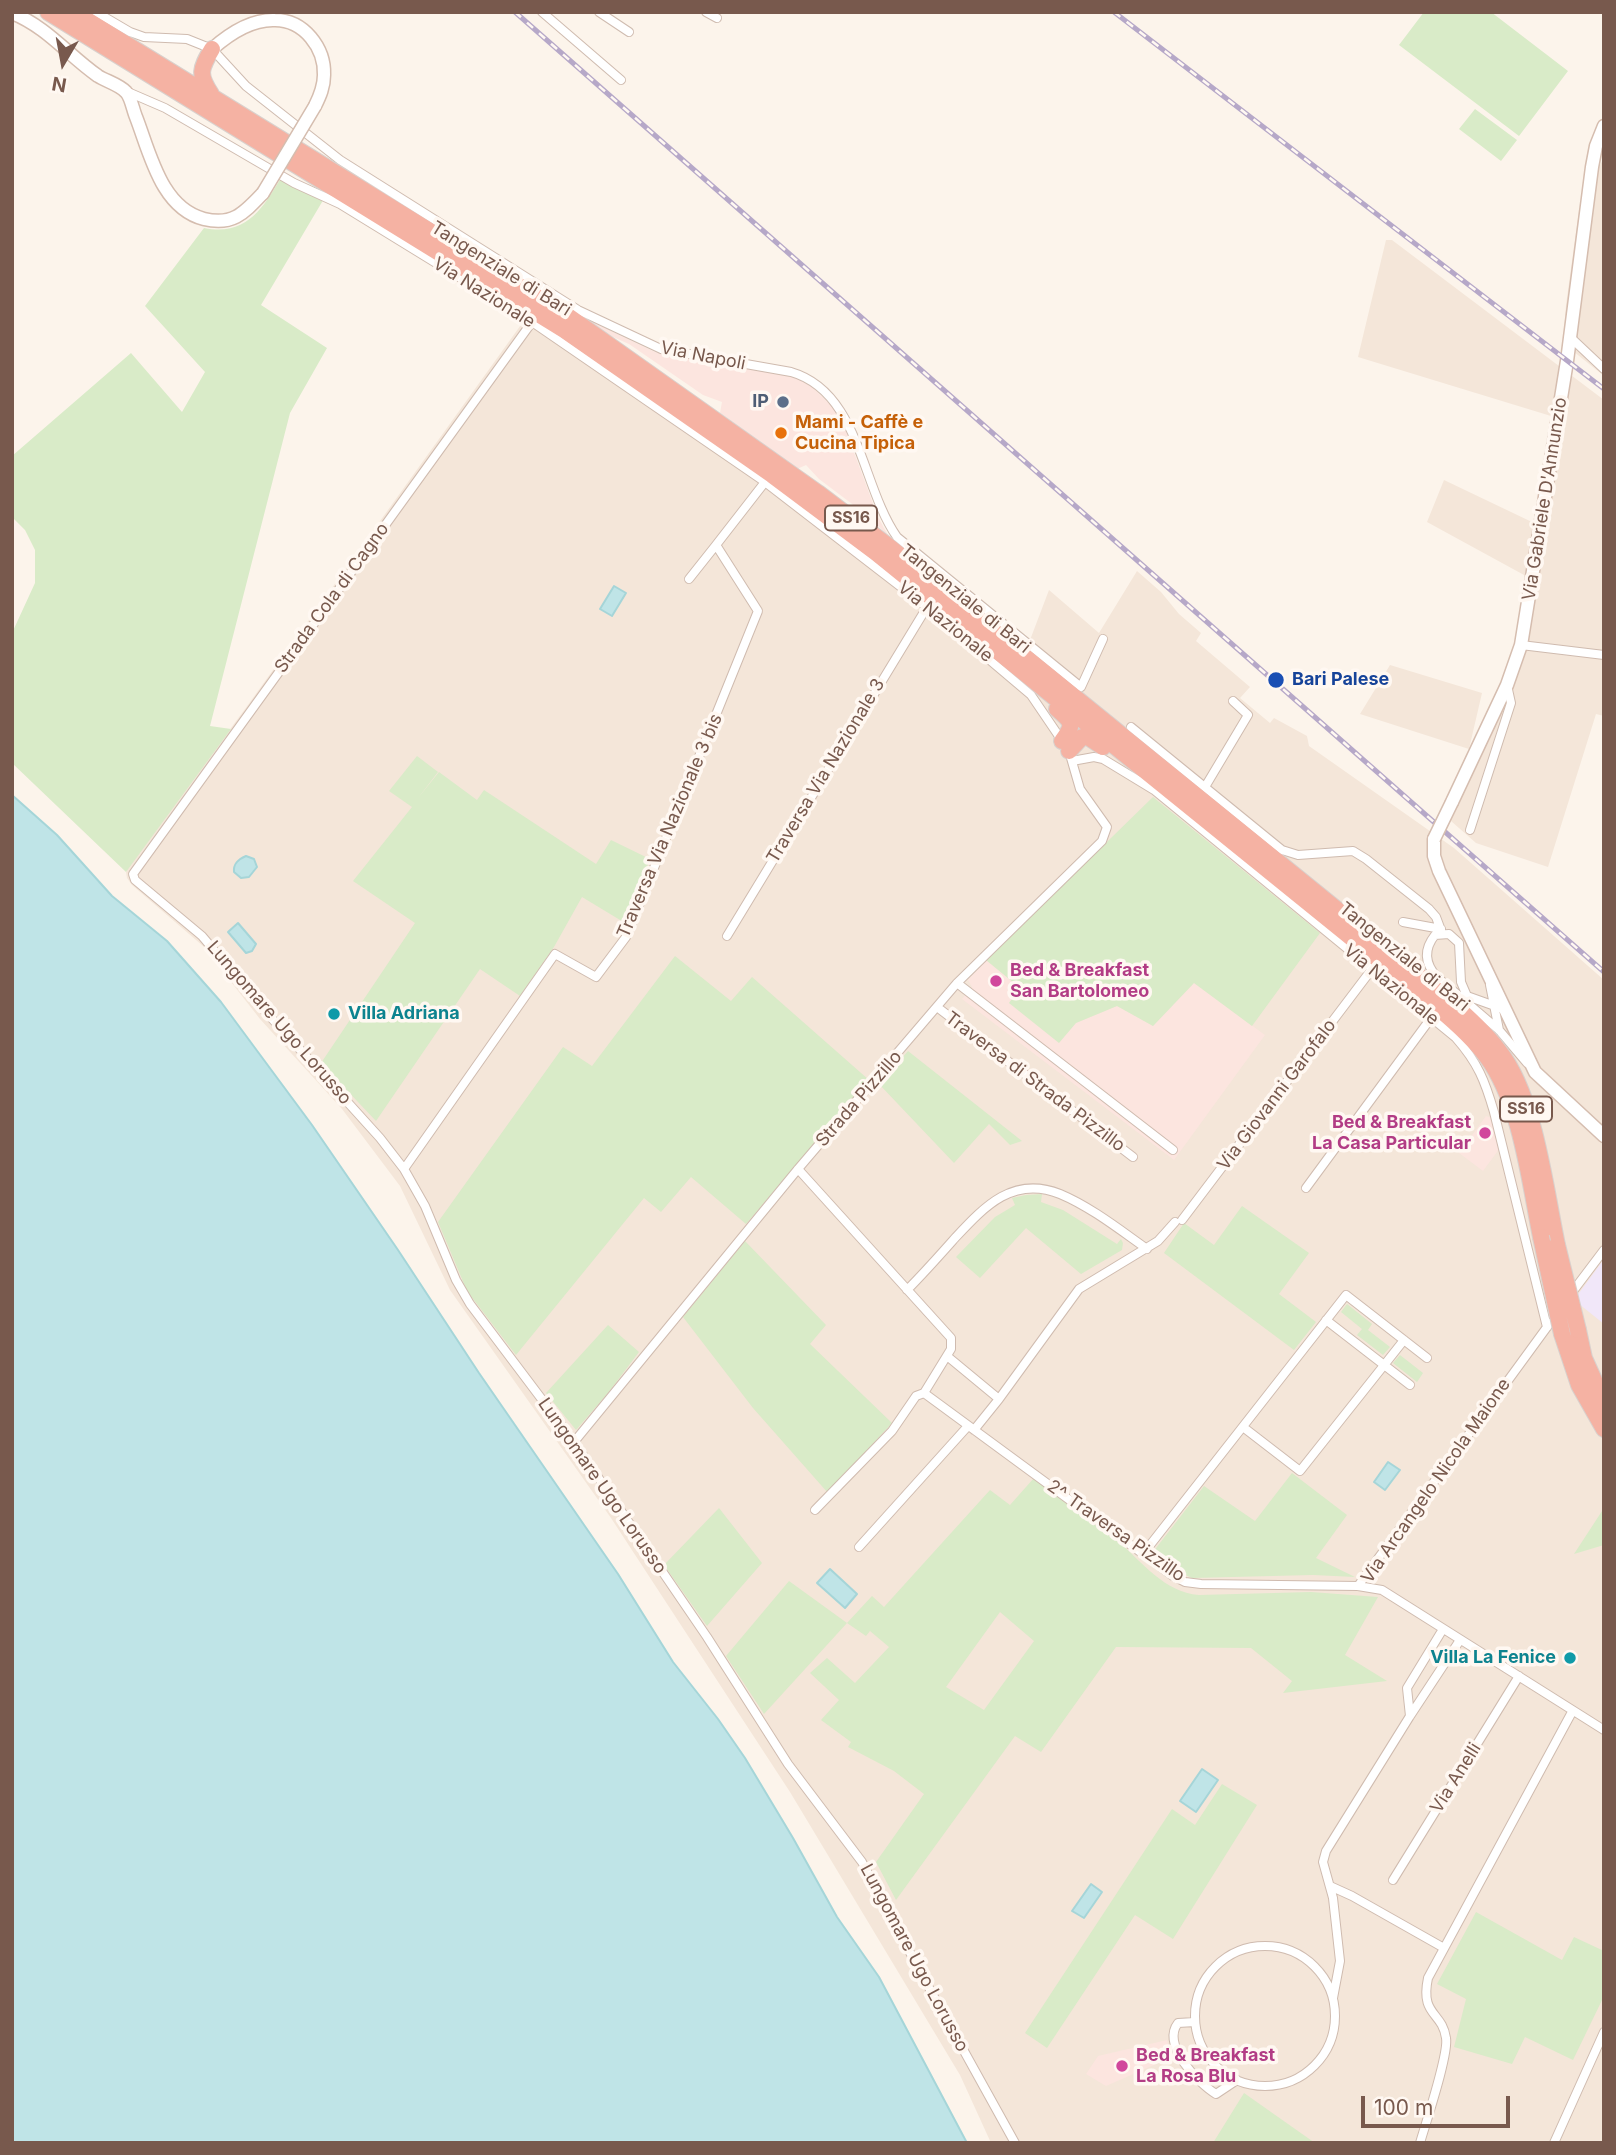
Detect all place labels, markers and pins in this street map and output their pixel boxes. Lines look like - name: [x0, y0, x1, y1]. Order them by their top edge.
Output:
- place label: IP: [752, 391, 769, 413]
- marker: IP: [775, 394, 791, 410]
- place label: Mami - Caffè e Cucina Tipica: [795, 412, 923, 454]
- marker: Mami - Caffè e Cucina Tipica: [773, 425, 789, 441]
- place label: Bari Palese: [1292, 669, 1389, 691]
- marker: Bari Palese: [1266, 670, 1286, 690]
- place label: Bed & Breakfast San Bartolomeo: [1010, 960, 1149, 1002]
- marker: Bed & Breakfast San Bartolomeo: [988, 973, 1004, 989]
- place label: Villa Adriana: [348, 1003, 460, 1025]
- marker: Villa Adriana: [326, 1006, 342, 1022]
- place label: Bed & Breakfast La Casa Particular: [1312, 1112, 1471, 1154]
- marker: Bed & Breakfast La Casa Particular: [1477, 1125, 1493, 1141]
- place label: Villa La Fenice: [1430, 1647, 1556, 1669]
- marker: Villa La Fenice: [1562, 1650, 1578, 1666]
- place label: Bed & Breakfast La Rosa Blu: [1136, 2045, 1275, 2088]
- marker: Bed & Breakfast La Rosa Blu: [1114, 2058, 1130, 2074]

